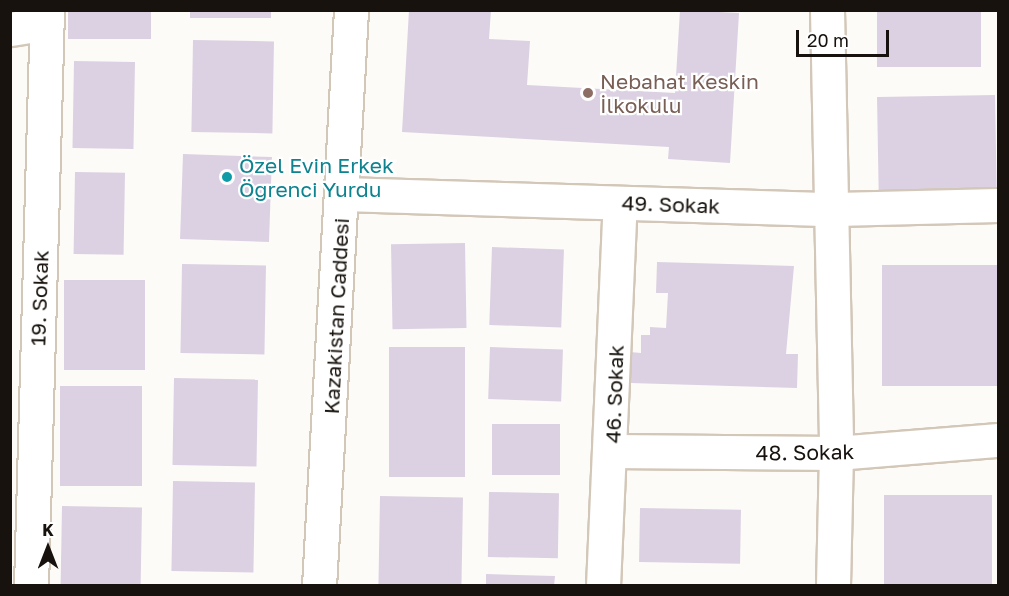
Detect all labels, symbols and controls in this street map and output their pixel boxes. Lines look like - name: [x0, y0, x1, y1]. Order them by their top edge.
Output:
- scale bar: [799, 18, 892, 56]
- text: 20 m: [807, 29, 849, 51]
- place label: Nebahat Keskin İlkokulu: [600, 68, 759, 118]
- marker: Nebahat Keskin İlkokulu: [581, 86, 595, 100]
- place label: Özel Evin Erkek Öğrenci Yurdu: [239, 152, 394, 202]
- marker: Özel Evin Erkek Öğrenci Yurdu: [220, 170, 234, 184]
- street label: 49. Sokak: [621, 190, 721, 218]
- street label: Kazakistan Caddesi: [318, 217, 354, 415]
- street label: 19. Sokak: [25, 250, 53, 346]
- street label: 46. Sokak: [600, 344, 628, 444]
- street label: 48. Sokak: [755, 439, 855, 465]
- north arrow: [18, 518, 78, 578]
- text: K: [42, 520, 54, 540]

